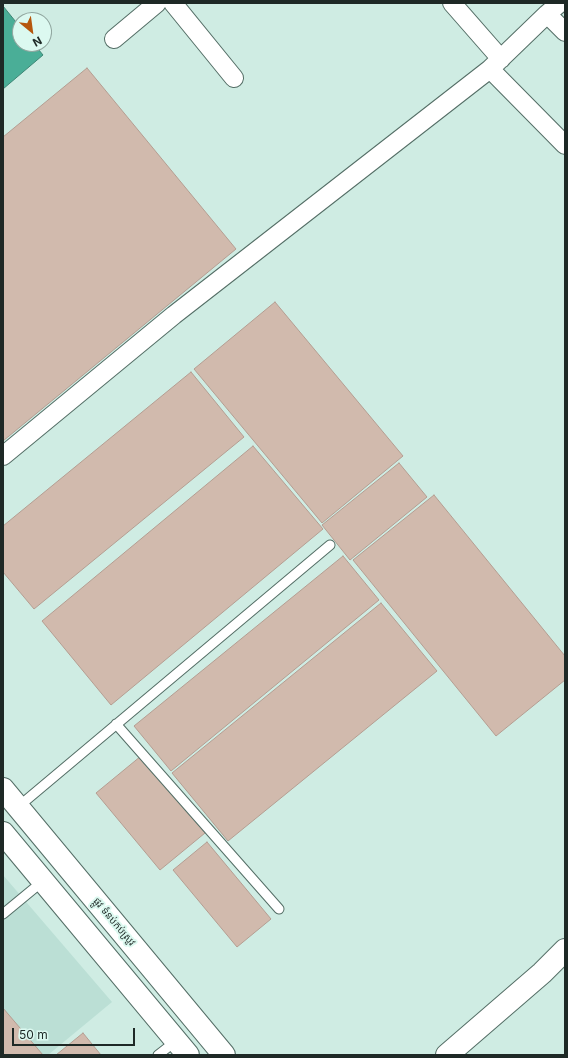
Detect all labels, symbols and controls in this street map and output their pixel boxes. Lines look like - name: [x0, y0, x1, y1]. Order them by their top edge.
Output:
- north arrow: [12, 12, 52, 52]
- text: N: [30, 33, 44, 50]
- street label: ផ្លូវ ទំនប់កប់ស្រូវ: [90, 895, 138, 949]
- scale bar: [14, 1020, 137, 1046]
- text: 50 m: [19, 1027, 48, 1042]

